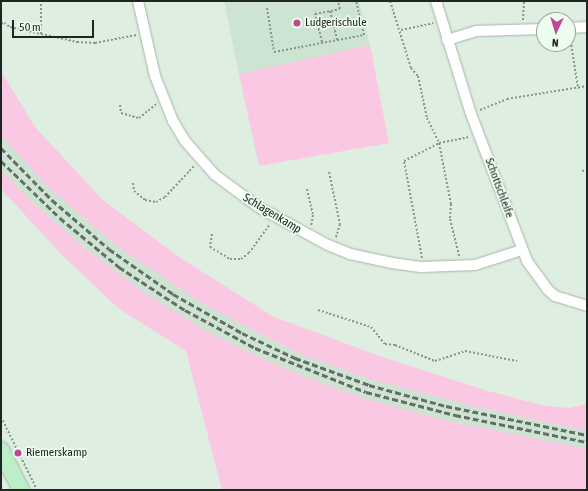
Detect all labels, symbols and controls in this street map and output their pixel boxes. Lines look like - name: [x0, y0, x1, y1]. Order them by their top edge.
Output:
- scale bar: [14, 12, 96, 38]
- north arrow: [536, 12, 576, 52]
- place label: Ludgerischule: [305, 16, 367, 30]
- marker: Ludgerischule: [292, 18, 302, 28]
- text: 50 m: [19, 20, 41, 34]
- text: N: [552, 37, 559, 49]
- street label: Schottschleife: [482, 156, 516, 220]
- street label: Schlagenkamp: [240, 191, 304, 237]
- place label: Riemerskamp: [26, 446, 87, 460]
- marker: Riemerskamp: [13, 448, 23, 458]

